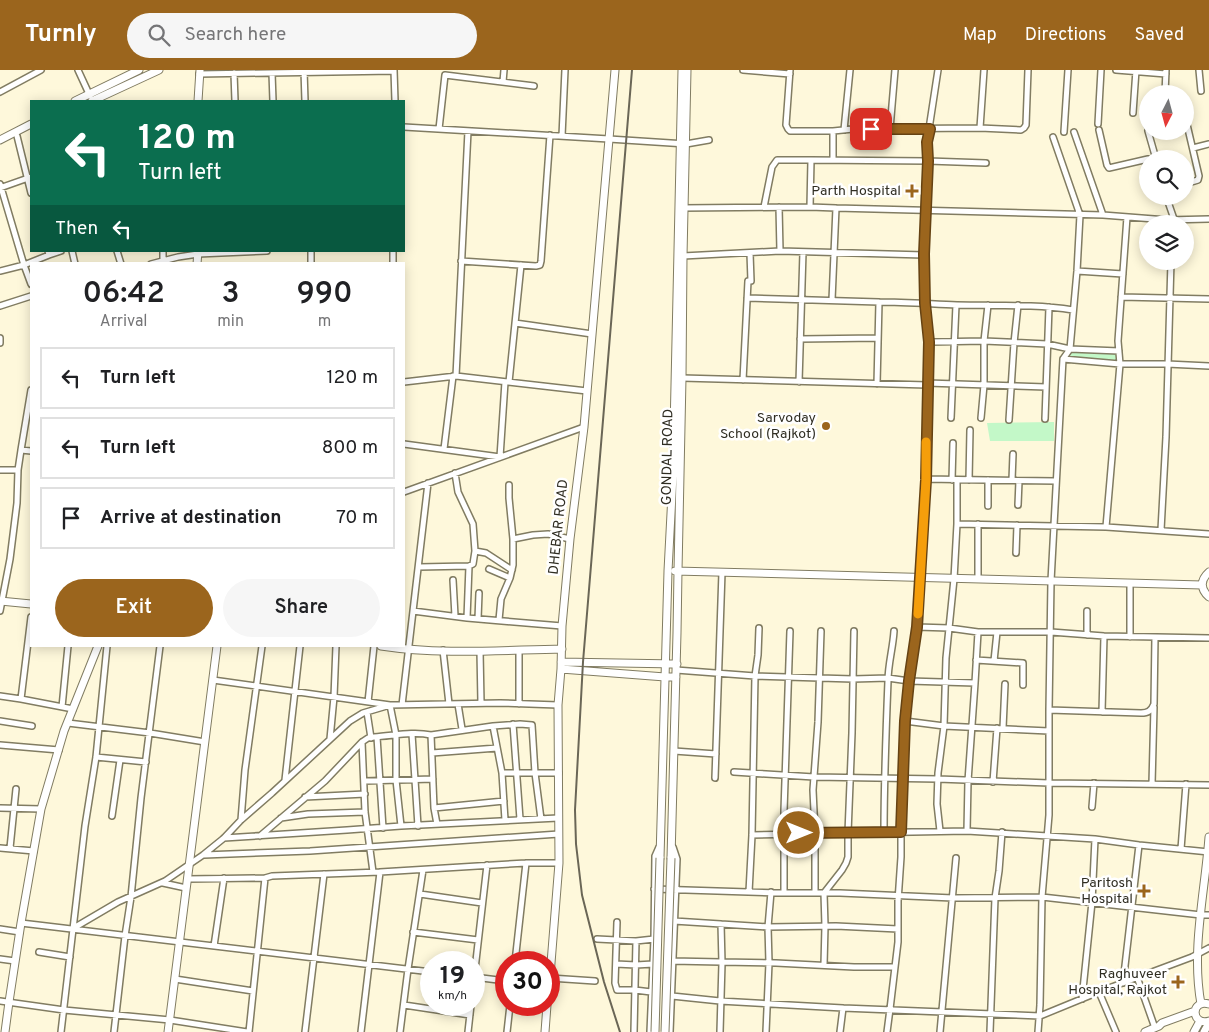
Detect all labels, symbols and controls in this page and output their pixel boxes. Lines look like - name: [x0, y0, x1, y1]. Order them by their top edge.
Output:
- search box: [127, 13, 477, 58]
- text: Turnly: [25, 20, 97, 50]
- icon: search: [145, 21, 173, 49]
- text: Search here: [185, 23, 286, 47]
- text: Map: [963, 24, 997, 47]
- text: Directions: [1025, 24, 1107, 47]
- text: Saved: [1135, 24, 1184, 47]
- north arrow: [1139, 85, 1194, 140]
- map controls: [1139, 85, 1194, 270]
- pin: [850, 108, 892, 150]
- icon: arrive: [857, 115, 885, 143]
- text: 120 m: [138, 117, 236, 161]
- icon: left: [55, 120, 120, 185]
- button: search: [1139, 150, 1194, 205]
- text: Turn left: [138, 160, 221, 187]
- place label: Parth Hospital: [811, 183, 901, 200]
- marker: Parth Hospital: [905, 184, 919, 198]
- icon: left: [108, 215, 136, 243]
- button: layers: [1139, 215, 1194, 270]
- text: Then: [55, 217, 98, 241]
- text: 06:42: [82, 276, 165, 313]
- text: 3: [222, 276, 240, 313]
- text: 990: [296, 276, 352, 313]
- text: Arrival: [100, 312, 148, 332]
- text: min: [217, 312, 244, 332]
- text: m: [318, 312, 331, 332]
- icon: left: [57, 364, 85, 392]
- text: Turn left: [100, 366, 176, 390]
- text: 120 m: [327, 366, 378, 390]
- street label: GONDAL ROAD: [659, 409, 677, 505]
- place label: Sarvoday School (Rajkot): [720, 410, 816, 443]
- marker: Sarvoday School (Rajkot): [820, 420, 832, 432]
- icon: left: [57, 434, 85, 462]
- text: Turn left: [100, 436, 176, 460]
- text: 800 m: [322, 436, 378, 460]
- street label: DHEBAR ROAD: [546, 478, 572, 576]
- icon: arrive: [57, 504, 85, 532]
- text: Arrive at destination: [100, 506, 281, 530]
- text: 70 m: [336, 506, 378, 530]
- button: Exit: [55, 579, 213, 637]
- button: Share: [223, 579, 380, 637]
- position arrow: [772, 806, 824, 858]
- place label: Paritosh Hospital: [1081, 875, 1133, 908]
- marker: Paritosh Hospital: [1137, 884, 1151, 898]
- speed limit sign: 30: [495, 951, 560, 1016]
- text: 19: [440, 961, 465, 993]
- place label: Raghuveer Hospital, Rajkot: [1068, 966, 1168, 999]
- marker: Raghuveer Hospital, Rajkot: [1171, 975, 1185, 989]
- text: km/h: [438, 988, 467, 1004]

